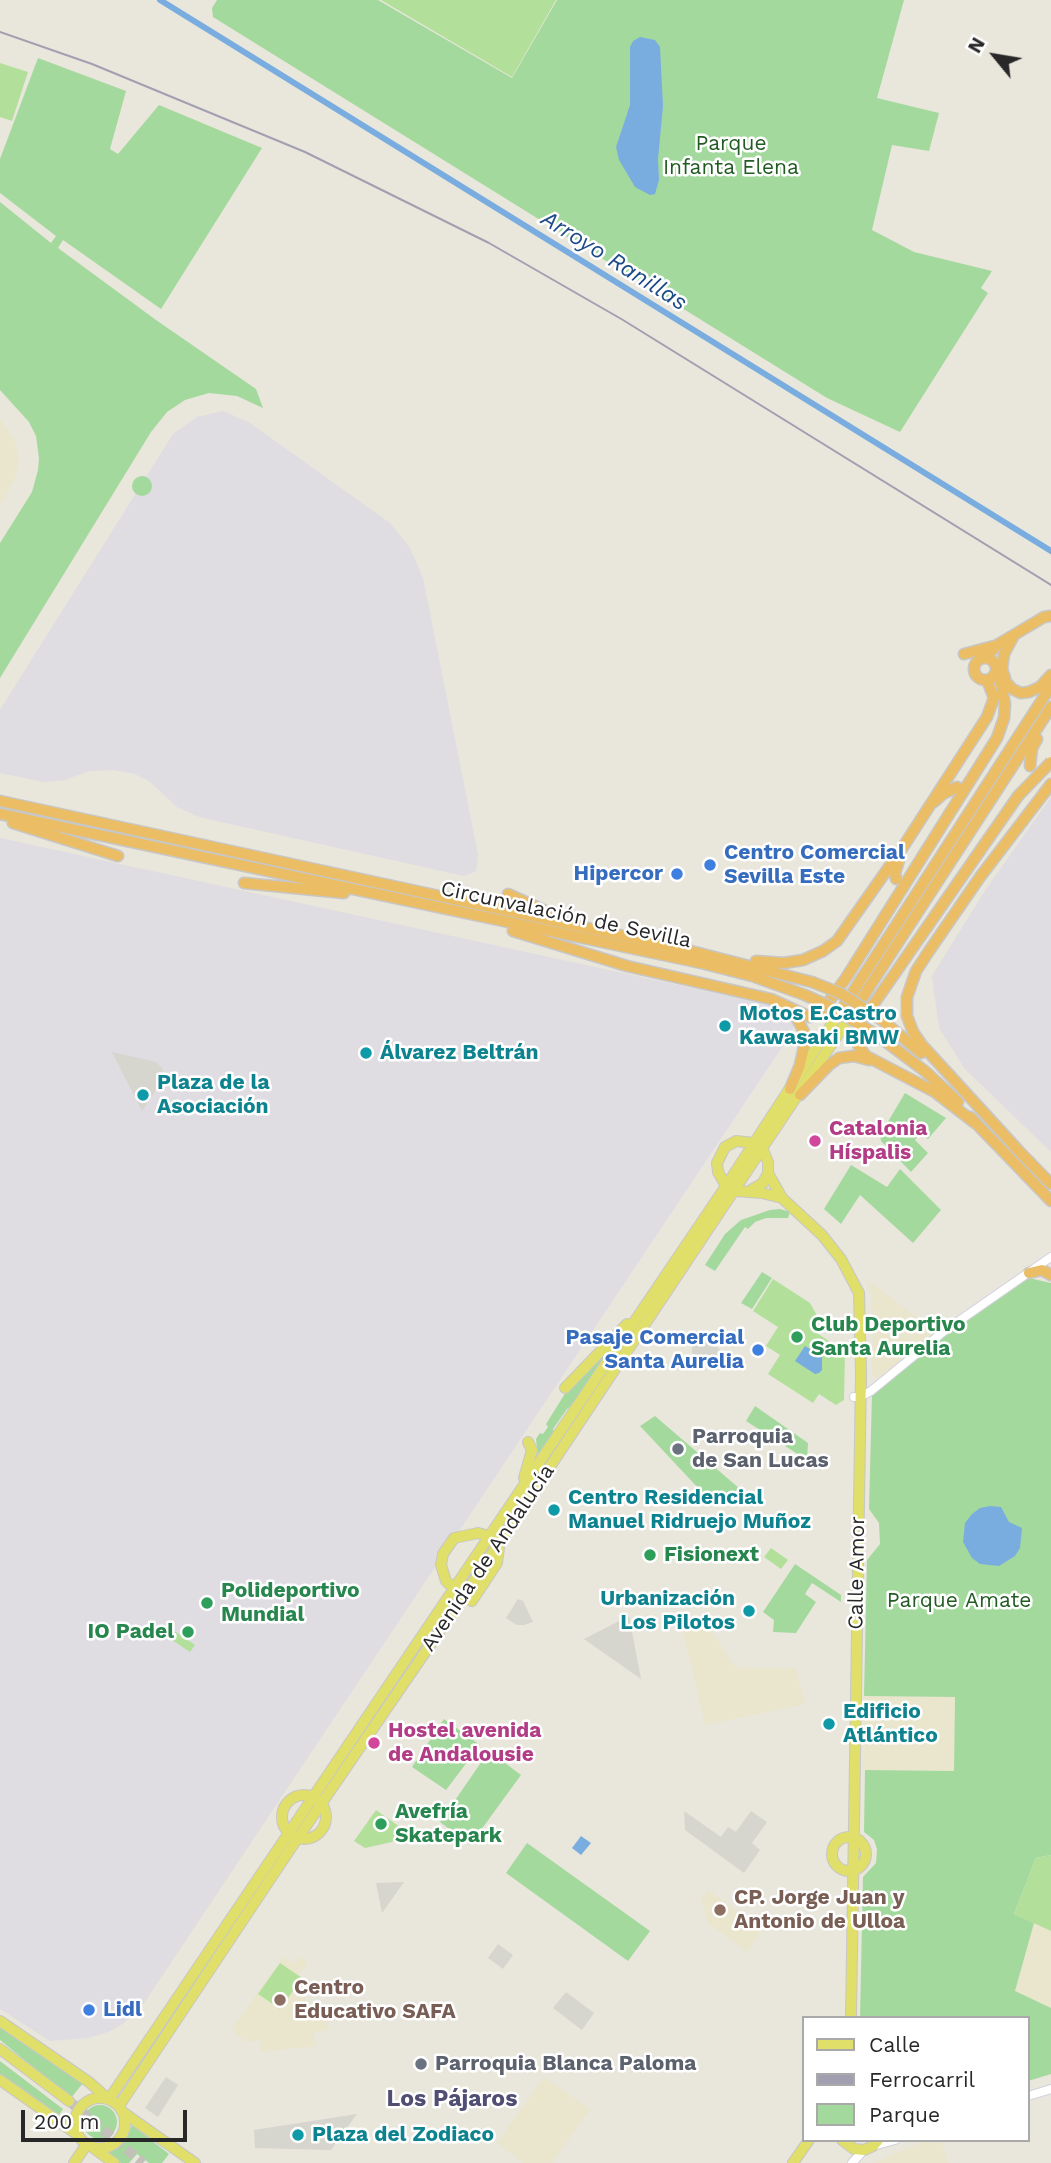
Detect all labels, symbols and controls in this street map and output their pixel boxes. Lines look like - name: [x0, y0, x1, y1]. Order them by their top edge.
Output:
- north arrow: [960, 21, 1030, 91]
- text: N: [963, 33, 990, 57]
- park label: Parque Infanta Elena: [663, 131, 799, 181]
- water label: Arroyo Ranillas: [536, 205, 692, 317]
- place label: Centro Comercial Sevilla Este: [724, 840, 905, 890]
- marker: Centro Comercial Sevilla Este: [702, 857, 718, 873]
- place label: Hipercor: [574, 861, 663, 887]
- marker: Hipercor: [669, 866, 685, 882]
- street label: Circunvalación de Sevilla: [438, 876, 694, 954]
- place label: Motos E.Castro Kawasaki BMW: [739, 1001, 899, 1051]
- marker: Motos E.Castro Kawasaki BMW: [717, 1018, 733, 1034]
- place label: Álvarez Beltrán: [380, 1040, 539, 1066]
- marker: Álvarez Beltrán: [358, 1045, 374, 1061]
- place label: Plaza de la Asociación: [157, 1070, 270, 1120]
- marker: Plaza de la Asociación: [135, 1087, 151, 1103]
- place label: Catalonia Híspalis: [829, 1116, 927, 1166]
- marker: Catalonia Híspalis: [807, 1133, 823, 1149]
- place label: Club Deportivo Santa Aurelia: [811, 1312, 966, 1362]
- place label: Pasaje Comercial Santa Aurelia: [565, 1325, 744, 1375]
- marker: Club Deportivo Santa Aurelia: [789, 1329, 805, 1345]
- marker: Pasaje Comercial Santa Aurelia: [750, 1342, 766, 1358]
- place label: Parroquia de San Lucas: [692, 1424, 829, 1474]
- marker: Parroquia de San Lucas: [670, 1441, 686, 1457]
- street label: Avenida de Andalucía: [416, 1460, 560, 1656]
- place label: Centro Residencial Manuel Ridruejo Muñoz: [568, 1485, 811, 1535]
- marker: Centro Residencial Manuel Ridruejo Muñoz: [546, 1502, 562, 1518]
- street label: Calle Amor: [843, 1516, 871, 1630]
- place label: Fisionext: [664, 1542, 759, 1568]
- marker: Fisionext: [642, 1547, 658, 1563]
- place label: Polideportivo Mundial: [221, 1578, 360, 1628]
- place label: Urbanización Los Pilotos: [600, 1586, 735, 1636]
- park label: Parque Amate: [887, 1588, 1031, 1614]
- marker: Polideportivo Mundial: [199, 1595, 215, 1611]
- marker: Urbanización Los Pilotos: [741, 1603, 757, 1619]
- place label: IO Padel: [88, 1619, 174, 1645]
- marker: IO Padel: [180, 1624, 196, 1640]
- place label: Edificio Atlántico: [843, 1699, 938, 1749]
- marker: Edificio Atlántico: [821, 1716, 837, 1732]
- place label: Hostel avenida de Andalousie: [388, 1718, 541, 1768]
- marker: Hostel avenida de Andalousie: [366, 1735, 382, 1751]
- place label: Avefría Skatepark: [395, 1799, 502, 1849]
- marker: Avefría Skatepark: [373, 1816, 389, 1832]
- place label: CP. Jorge Juan y Antonio de Ulloa: [734, 1885, 905, 1935]
- marker: CP. Jorge Juan y Antonio de Ulloa: [712, 1902, 728, 1918]
- place label: Centro Educativo SAFA: [294, 1975, 456, 2025]
- marker: Centro Educativo SAFA: [272, 1992, 288, 2008]
- place label: Lidl: [103, 1997, 142, 2023]
- marker: Lidl: [81, 2002, 97, 2018]
- legend: [802, 2016, 1030, 2142]
- text: Calle: [869, 2032, 920, 2057]
- place label: Parroquia Blanca Paloma: [435, 2051, 696, 2077]
- marker: Parroquia Blanca Paloma: [413, 2056, 429, 2072]
- text: Ferrocarril: [869, 2067, 975, 2092]
- district label: Los Pájaros: [387, 2085, 517, 2113]
- scale bar: [24, 2096, 191, 2140]
- text: Parque: [869, 2102, 940, 2127]
- text: 200 m: [34, 2109, 100, 2134]
- place label: Plaza del Zodiaco: [312, 2122, 494, 2148]
- marker: Plaza del Zodiaco: [290, 2127, 306, 2143]

